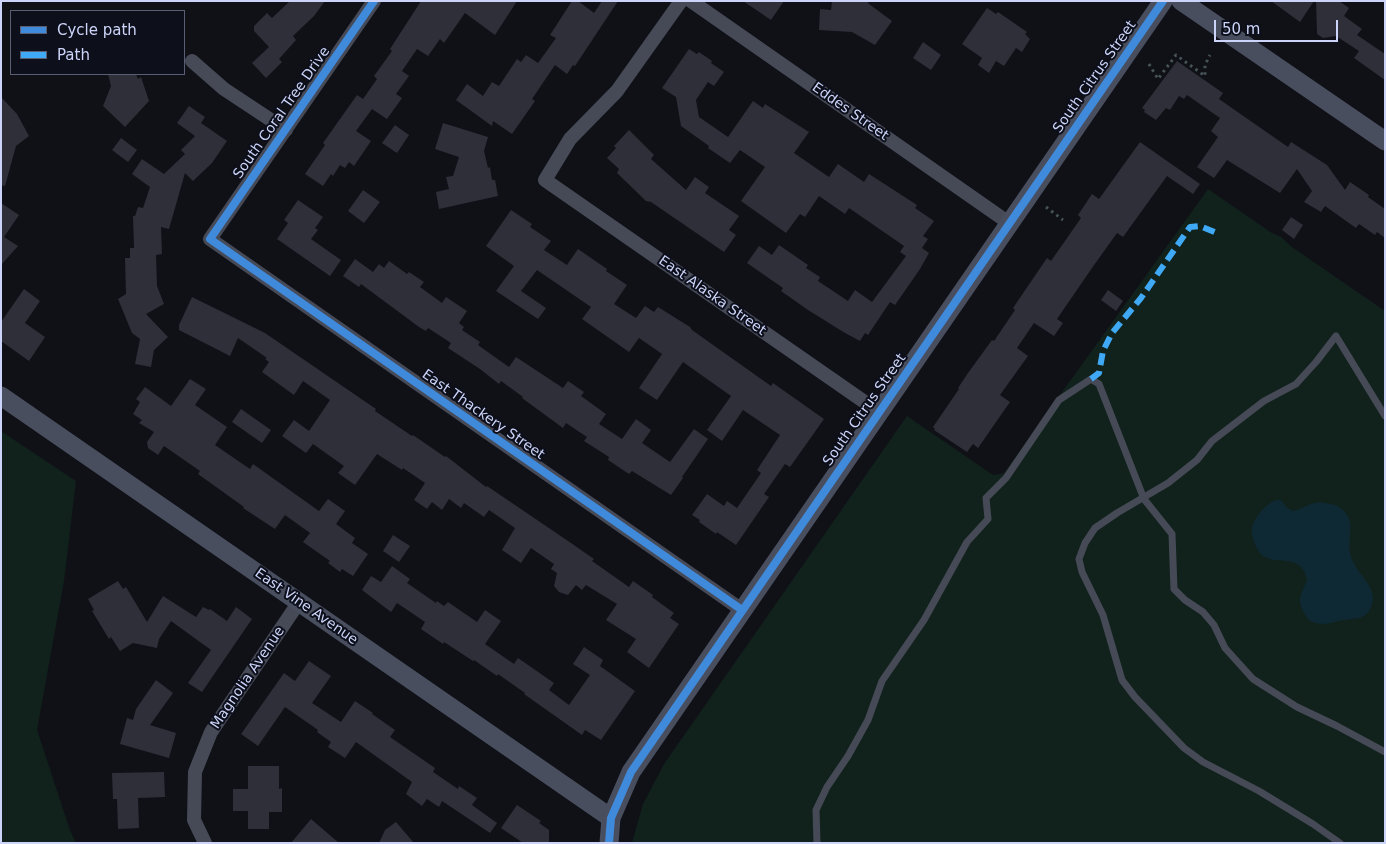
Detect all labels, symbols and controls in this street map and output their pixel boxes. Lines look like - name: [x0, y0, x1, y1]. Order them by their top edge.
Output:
- legend: [10, 10, 185, 75]
- scale bar: [1216, 10, 1340, 42]
- street label: South Citrus Street: [1050, 18, 1140, 136]
- text: 50 m: [1222, 20, 1260, 38]
- text: Cycle path: [57, 21, 137, 39]
- street label: South Coral Tree Drive: [230, 44, 334, 182]
- text: Path: [57, 46, 90, 64]
- street label: Eddes Street: [809, 79, 891, 145]
- street label: East Alaska Street: [655, 253, 769, 339]
- street label: South Citrus Street: [820, 351, 910, 469]
- street label: East Thackery Street: [419, 366, 547, 464]
- street label: East Vine Avenue: [251, 565, 361, 649]
- street label: Magnolia Avenue: [208, 624, 288, 732]

